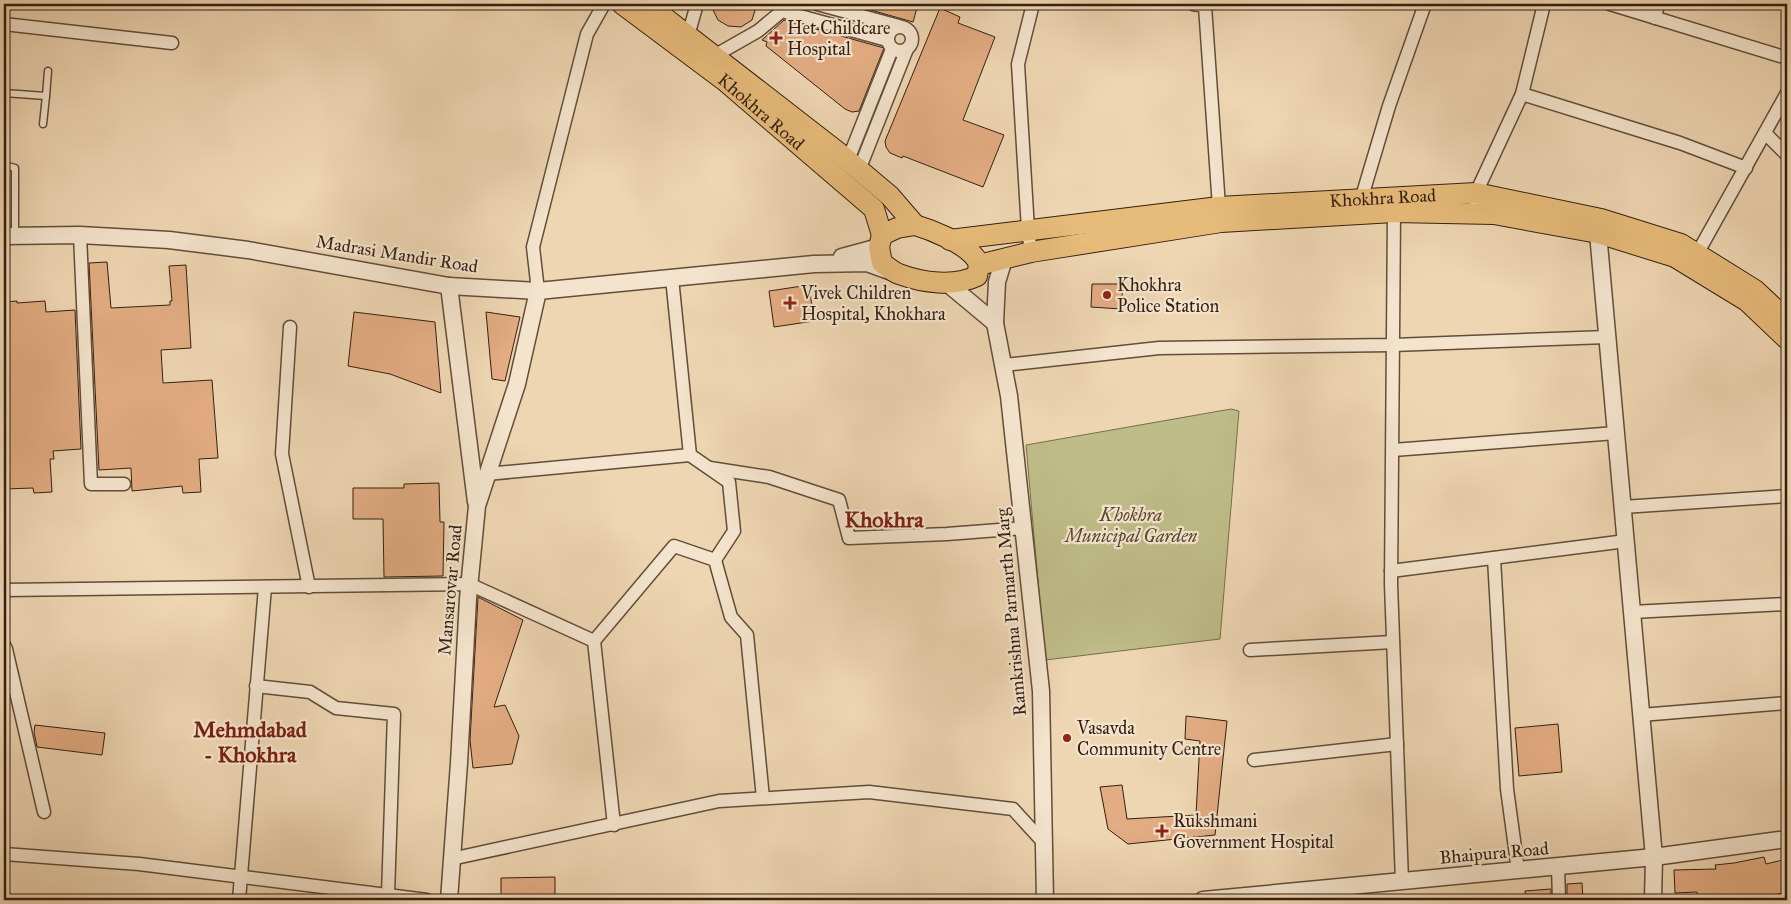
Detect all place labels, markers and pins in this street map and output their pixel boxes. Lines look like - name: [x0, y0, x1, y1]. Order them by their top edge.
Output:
- place label: Het Childcare Hospital: [787, 17, 891, 60]
- marker: Het Childcare Hospital: [769, 31, 783, 45]
- place label: Khokhra Police Station: [1117, 274, 1219, 317]
- place label: Vivek Children Hospital, Khokhara: [800, 282, 946, 325]
- marker: Khokhra Police Station: [1101, 289, 1113, 301]
- marker: Vivek Children Hospital, Khokhara: [783, 296, 797, 310]
- place label: Vasavda Community Centre: [1076, 717, 1221, 760]
- marker: Vasavda Community Centre: [1061, 732, 1073, 744]
- place label: Rukshmani Government Hospital: [1173, 810, 1334, 853]
- marker: Rukshmani Government Hospital: [1155, 824, 1169, 838]

